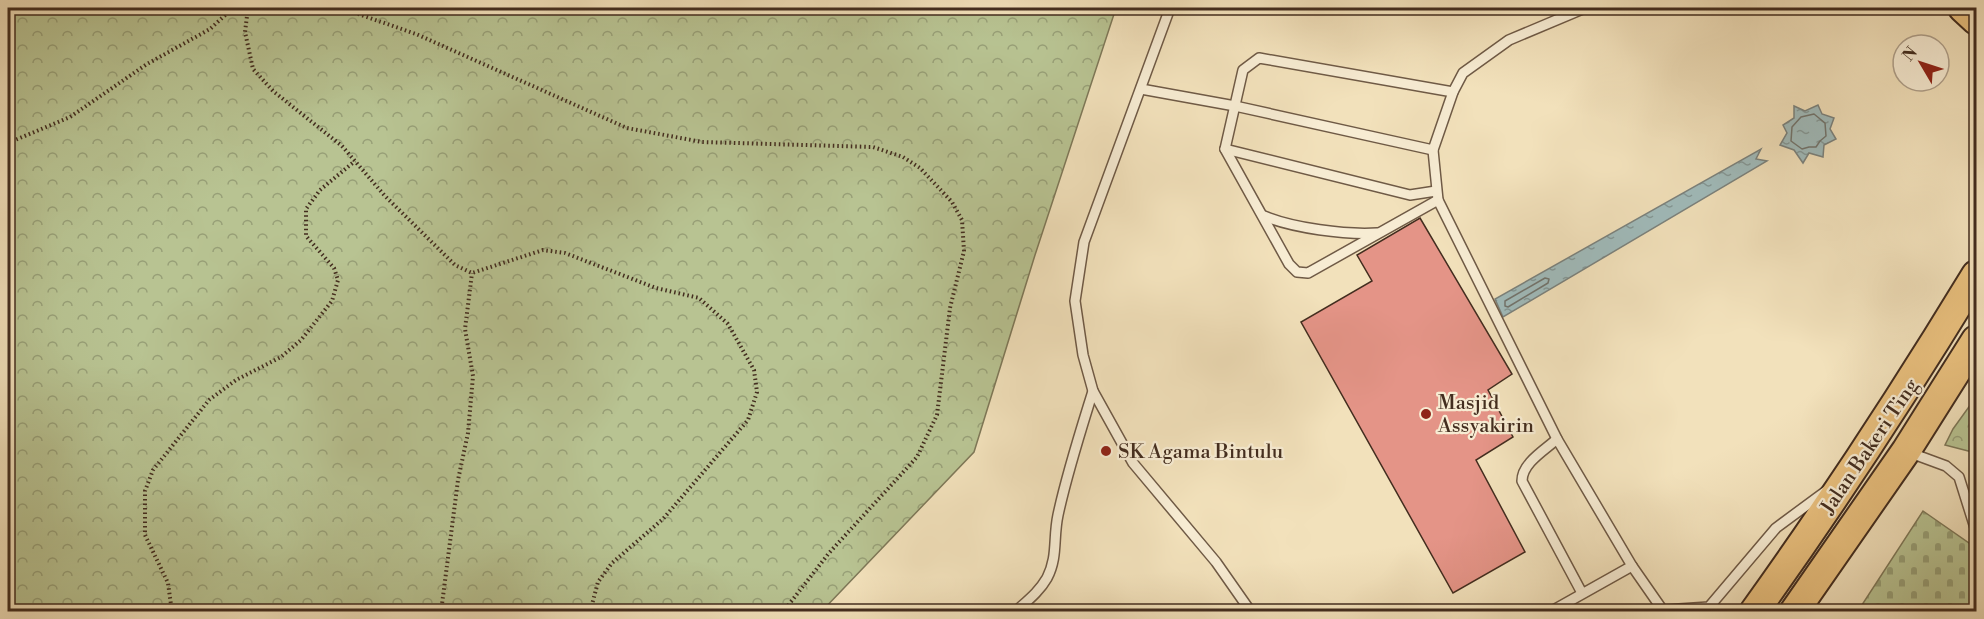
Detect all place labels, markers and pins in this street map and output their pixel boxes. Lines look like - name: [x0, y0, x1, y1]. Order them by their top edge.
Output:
- place label: Masjid Assyakirin: [1437, 391, 1534, 439]
- marker: Masjid Assyakirin: [1419, 407, 1433, 421]
- place label: SK Agama Bintulu: [1118, 440, 1284, 465]
- marker: SK Agama Bintulu: [1099, 444, 1113, 458]

